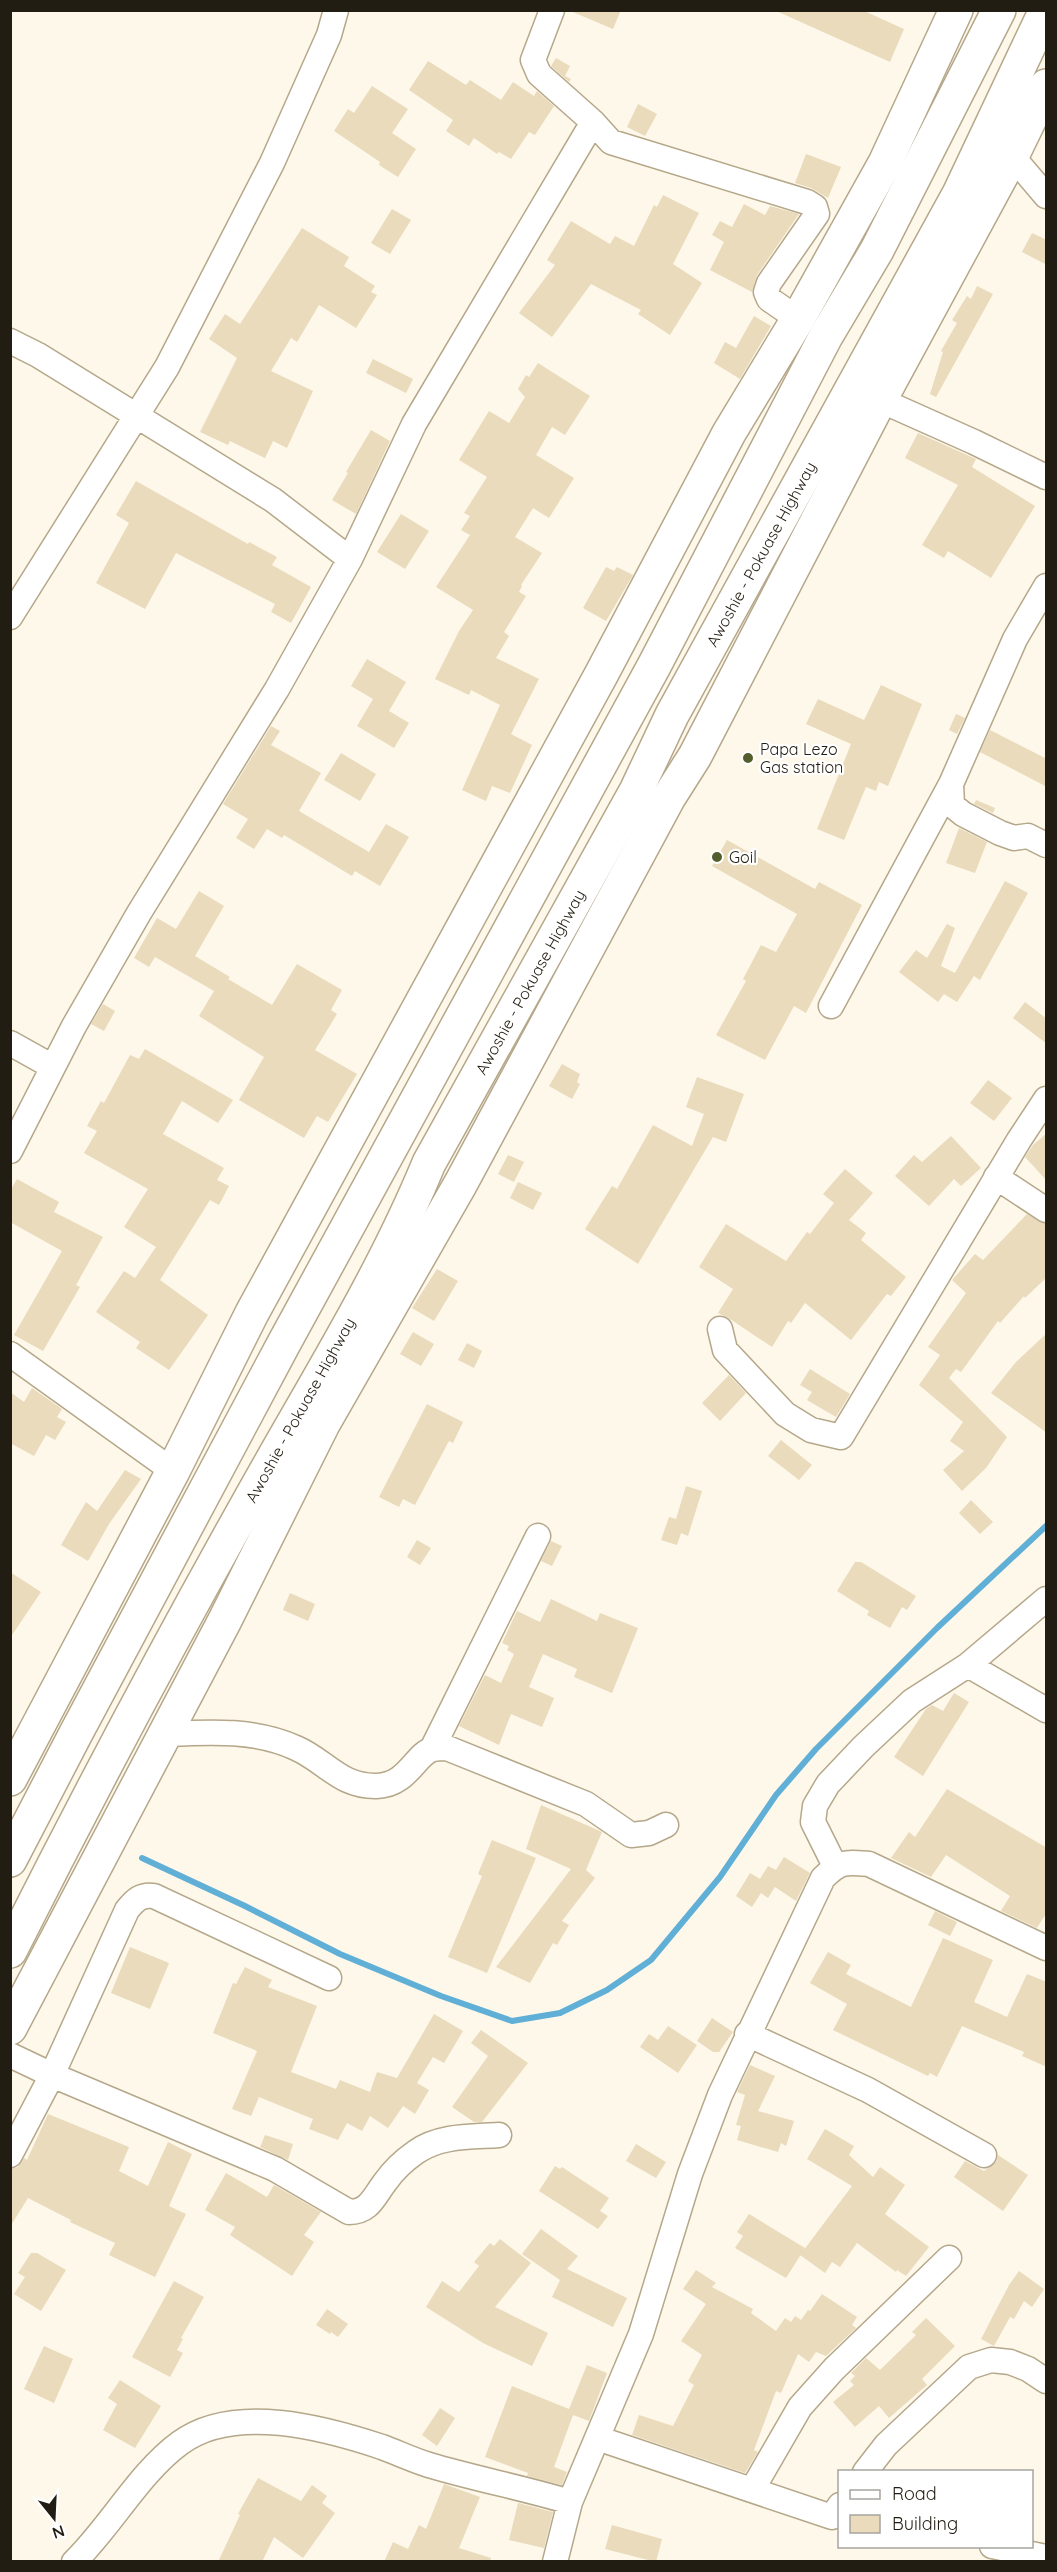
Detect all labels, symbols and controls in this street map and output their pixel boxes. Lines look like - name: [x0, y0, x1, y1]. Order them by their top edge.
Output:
- street label: Awoshie - Pokuase Highway: [702, 458, 820, 650]
- place label: Papa Lezo Gas station: [760, 739, 843, 777]
- marker: Papa Lezo Gas station: [741, 751, 755, 765]
- place label: Goil: [729, 847, 757, 867]
- marker: Goil: [710, 850, 724, 864]
- street label: Awoshie - Pokuase Highway: [471, 886, 589, 1078]
- street label: Awoshie - Pokuase Highway: [241, 1314, 359, 1506]
- legend: [838, 2470, 1033, 2548]
- text: Road: [892, 2482, 937, 2505]
- north arrow: [24, 2488, 84, 2548]
- text: Building: [892, 2512, 958, 2535]
- text: N: [50, 2521, 67, 2544]

